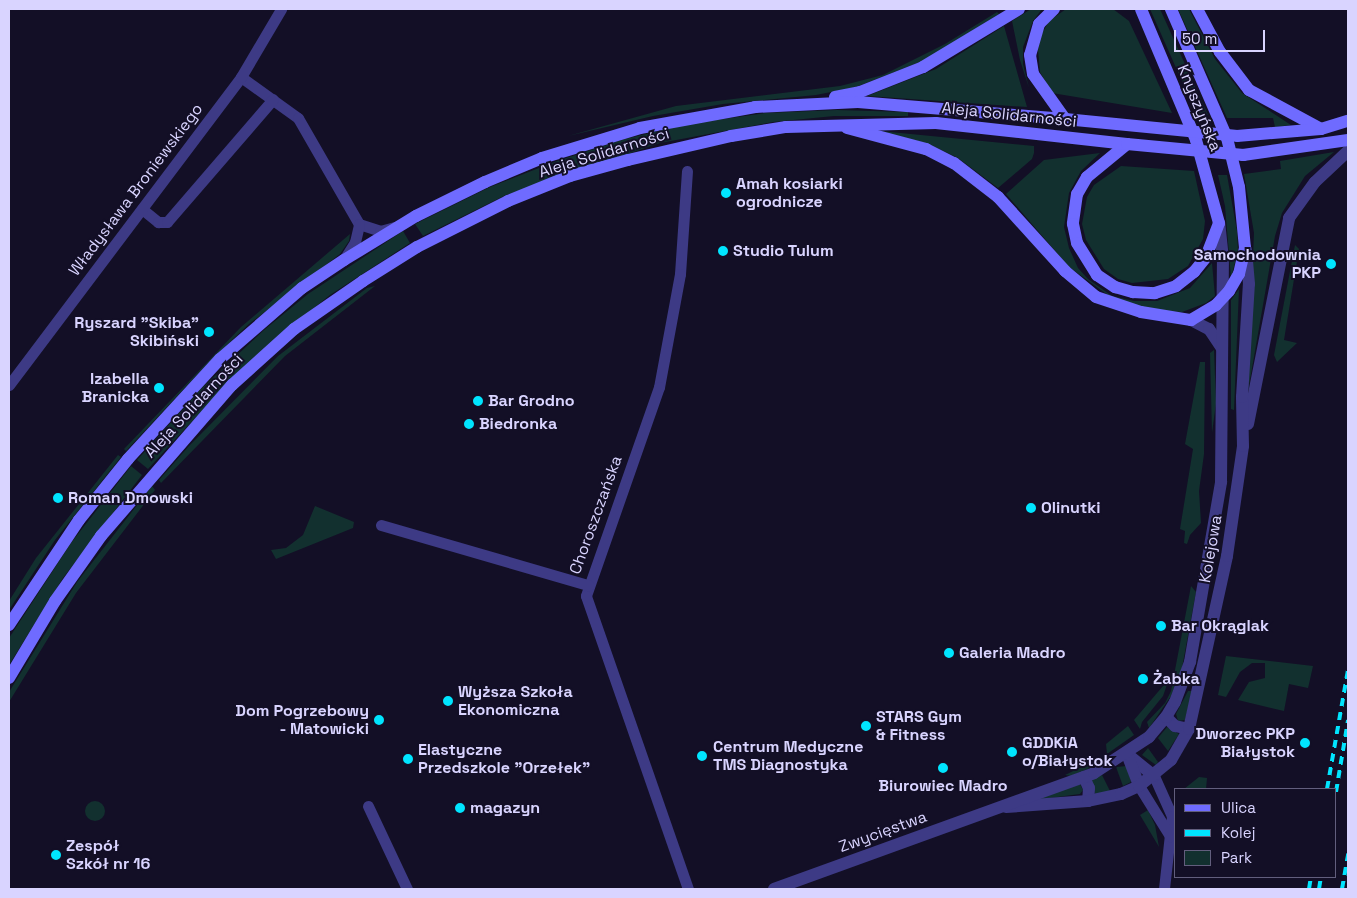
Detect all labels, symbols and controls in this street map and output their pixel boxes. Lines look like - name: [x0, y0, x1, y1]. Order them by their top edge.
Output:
- scale bar: [1177, 20, 1268, 52]
- text: 50 m: [1182, 29, 1217, 48]
- street label: Knyszyńska: [1173, 62, 1225, 154]
- street label: Aleja Solidarności: [941, 98, 1077, 132]
- street label: Władysława Broniewskiego: [65, 100, 207, 280]
- street label: Aleja Solidarności: [536, 124, 672, 182]
- place label: Amah kosiarki ogrodnicze: [736, 174, 843, 212]
- marker: Amah kosiarki ogrodnicze: [720, 187, 732, 199]
- place label: Studio Tulum: [733, 241, 834, 261]
- marker: Studio Tulum: [717, 245, 729, 257]
- place label: Samochodownia PKP: [1194, 245, 1321, 283]
- marker: Samochodownia PKP: [1325, 258, 1337, 270]
- place label: Ryszard "Skiba" Skibiński: [74, 313, 199, 351]
- marker: Ryszard "Skiba" Skibiński: [203, 326, 215, 338]
- street label: Aleja Solidarności: [141, 350, 247, 462]
- place label: Izabella Branicka: [81, 369, 149, 407]
- marker: Izabella Branicka: [153, 382, 165, 394]
- place label: Bar Grodno: [488, 391, 575, 411]
- marker: Bar Grodno: [472, 395, 484, 407]
- place label: Biedronka: [479, 414, 557, 434]
- marker: Biedronka: [463, 418, 475, 430]
- street label: Choroszczańska: [566, 453, 626, 577]
- place label: Roman Dmowski: [68, 488, 193, 508]
- marker: Roman Dmowski: [52, 492, 64, 504]
- place label: Olinutki: [1041, 498, 1100, 518]
- marker: Olinutki: [1025, 502, 1037, 514]
- street label: Kolejowa: [1196, 514, 1226, 584]
- place label: Bar Okrąglak: [1171, 616, 1269, 636]
- marker: Bar Okrąglak: [1155, 620, 1167, 632]
- place label: Galeria Madro: [959, 643, 1065, 663]
- marker: Galeria Madro: [943, 647, 955, 659]
- place label: Żabka: [1153, 669, 1200, 689]
- marker: Żabka: [1137, 673, 1149, 685]
- place label: Wyższa Szkoła Ekonomiczna: [458, 682, 573, 720]
- marker: Wyższa Szkoła Ekonomiczna: [442, 695, 454, 707]
- place label: Dom Pogrzebowy - Matowicki: [235, 701, 369, 739]
- place label: STARS Gym & Fitness: [876, 707, 962, 745]
- marker: Dom Pogrzebowy - Matowicki: [373, 714, 385, 726]
- marker: STARS Gym & Fitness: [860, 720, 872, 732]
- place label: Dworzec PKP Białystok: [1196, 724, 1295, 762]
- place label: GDDKiA o/Białystok: [1022, 733, 1112, 771]
- place label: Centrum Medyczne TMS Diagnostyka: [713, 737, 863, 775]
- marker: Dworzec PKP Białystok: [1299, 737, 1311, 749]
- place label: Elastyczne Przedszkole "Orzełek": [418, 740, 590, 778]
- marker: GDDKiA o/Białystok: [1006, 746, 1018, 758]
- marker: Centrum Medyczne TMS Diagnostyka: [695, 749, 709, 763]
- marker: Elastyczne Przedszkole "Orzełek": [402, 753, 414, 765]
- marker: Biurowiec Madro: [937, 762, 949, 774]
- place label: Biurowiec Madro: [878, 776, 1008, 796]
- legend: [1174, 788, 1337, 878]
- place label: magazyn: [470, 798, 540, 818]
- text: Ulica: [1221, 798, 1256, 817]
- marker: magazyn: [454, 802, 466, 814]
- street label: Zwycięstwa: [836, 807, 930, 857]
- text: Kolej: [1221, 823, 1255, 842]
- place label: Zespół Szkół nr 16: [66, 836, 150, 874]
- text: Park: [1221, 848, 1252, 867]
- marker: Zespół Szkół nr 16: [50, 849, 62, 861]

